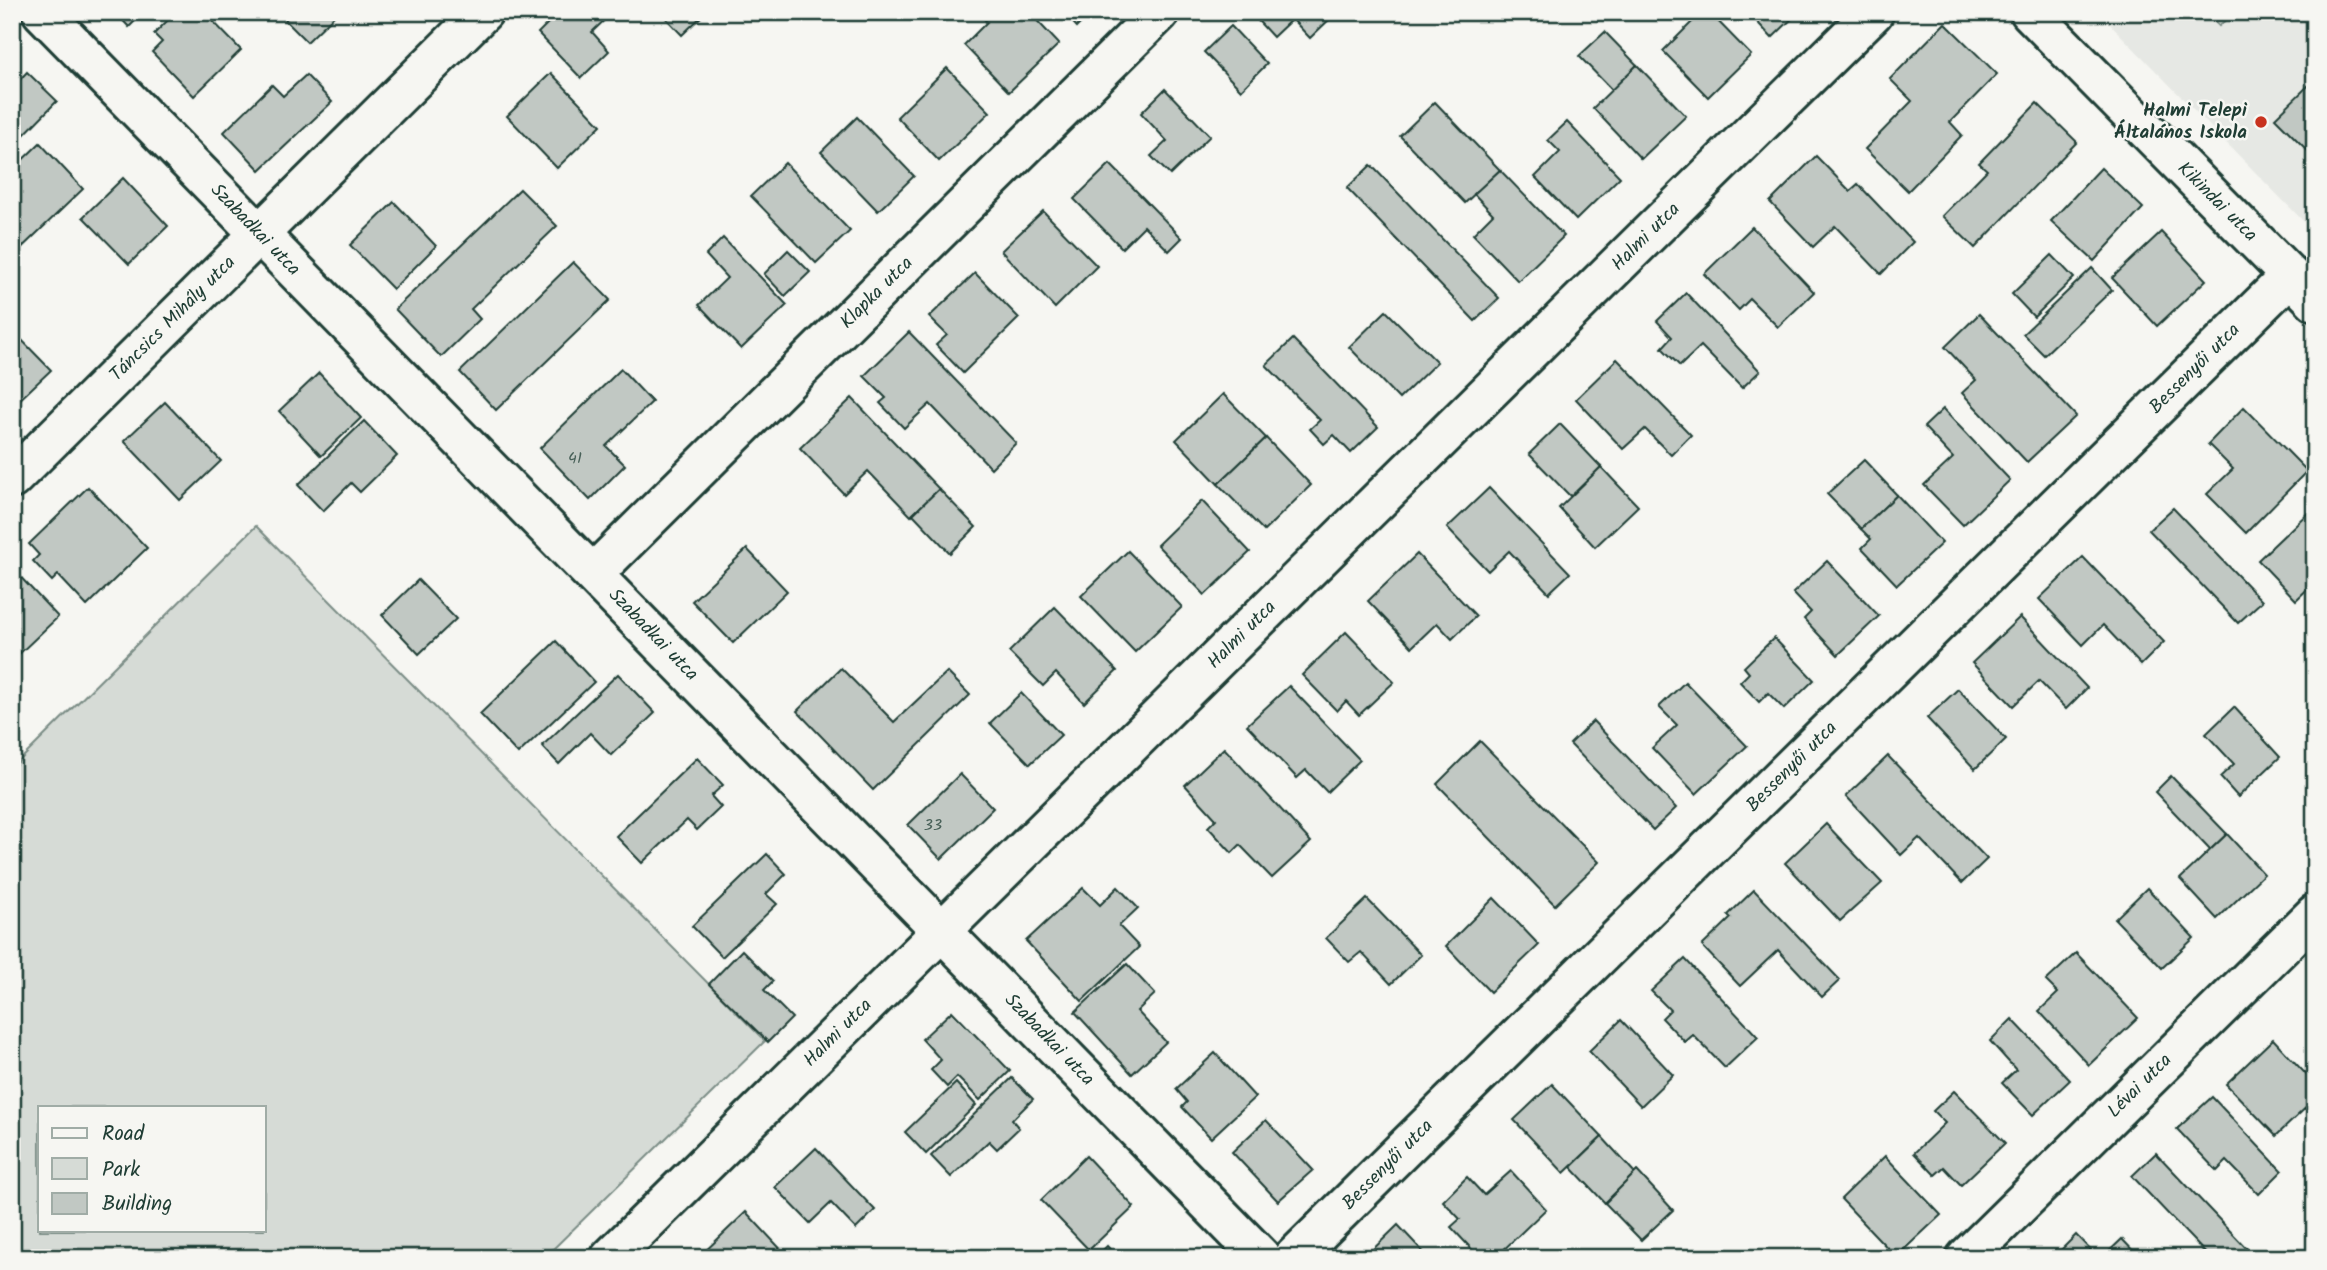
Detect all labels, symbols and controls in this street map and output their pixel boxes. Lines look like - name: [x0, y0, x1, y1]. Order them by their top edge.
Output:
- place label: Halmi Telepi Általános Iskola: [2114, 96, 2248, 148]
- marker: Halmi Telepi Általános Iskola: [2253, 114, 2269, 130]
- street label: Kikindai utca: [2170, 155, 2264, 249]
- street label: Szabadkai utca: [203, 177, 307, 283]
- street label: Halmi utca: [1604, 195, 1688, 279]
- street label: Táncsics Mihály utca: [103, 249, 243, 389]
- street label: Klapka utca: [833, 249, 921, 337]
- street label: Bessenyői utca: [2142, 316, 2248, 422]
- house number: 41: [568, 446, 582, 471]
- street label: Szabadkai utca: [601, 582, 705, 688]
- street label: Halmi utca: [1200, 593, 1284, 677]
- street label: Bessenyői utca: [1739, 714, 1845, 820]
- house number: 33: [924, 813, 942, 838]
- street label: Szabadkai utca: [997, 987, 1101, 1093]
- street label: Halmi utca: [796, 991, 880, 1075]
- street label: Lévai utca: [2101, 1047, 2179, 1125]
- legend: [38, 1106, 266, 1232]
- street label: Bessenyői utca: [1335, 1112, 1441, 1218]
- text: Road: [102, 1118, 145, 1151]
- text: Park: [102, 1154, 140, 1187]
- text: Building: [102, 1188, 172, 1221]

